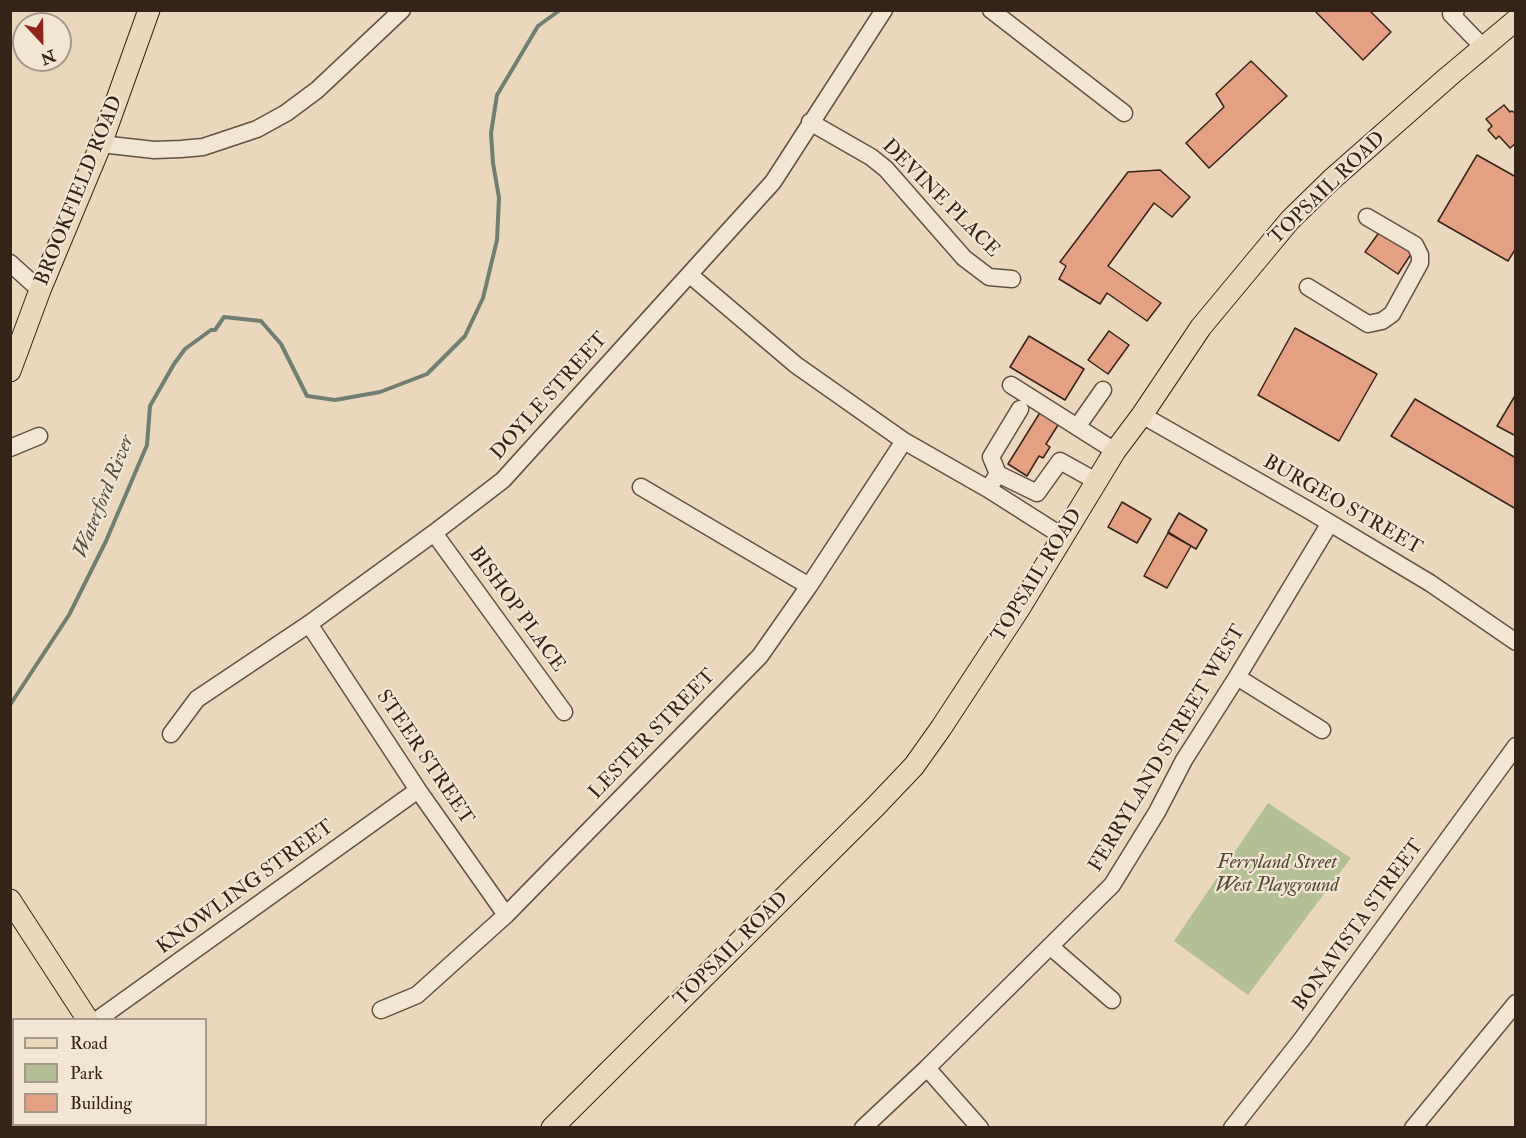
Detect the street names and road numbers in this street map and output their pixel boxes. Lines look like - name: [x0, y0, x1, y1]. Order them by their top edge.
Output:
- street label: BROOKFIELD ROAD: [31, 93, 129, 289]
- street label: TOPSAIL ROAD: [1265, 128, 1391, 250]
- street label: DEVINE PLACE: [876, 135, 1004, 263]
- street label: DOYLE STREET: [487, 328, 613, 466]
- street label: BURGEO STREET: [1258, 451, 1426, 561]
- street label: TOPSAIL ROAD: [987, 505, 1089, 647]
- street label: BISHOP PLACE: [463, 543, 569, 677]
- street label: FERRYLAND STREET WEST: [1085, 621, 1251, 877]
- street label: LESTER STREET: [585, 665, 721, 805]
- street label: STEER STREET: [370, 686, 478, 830]
- street label: KNOWLING STREET: [153, 816, 339, 960]
- street label: BONAVISTA STREET: [1289, 835, 1429, 1017]
- street label: TOPSAIL ROAD: [670, 888, 794, 1012]

